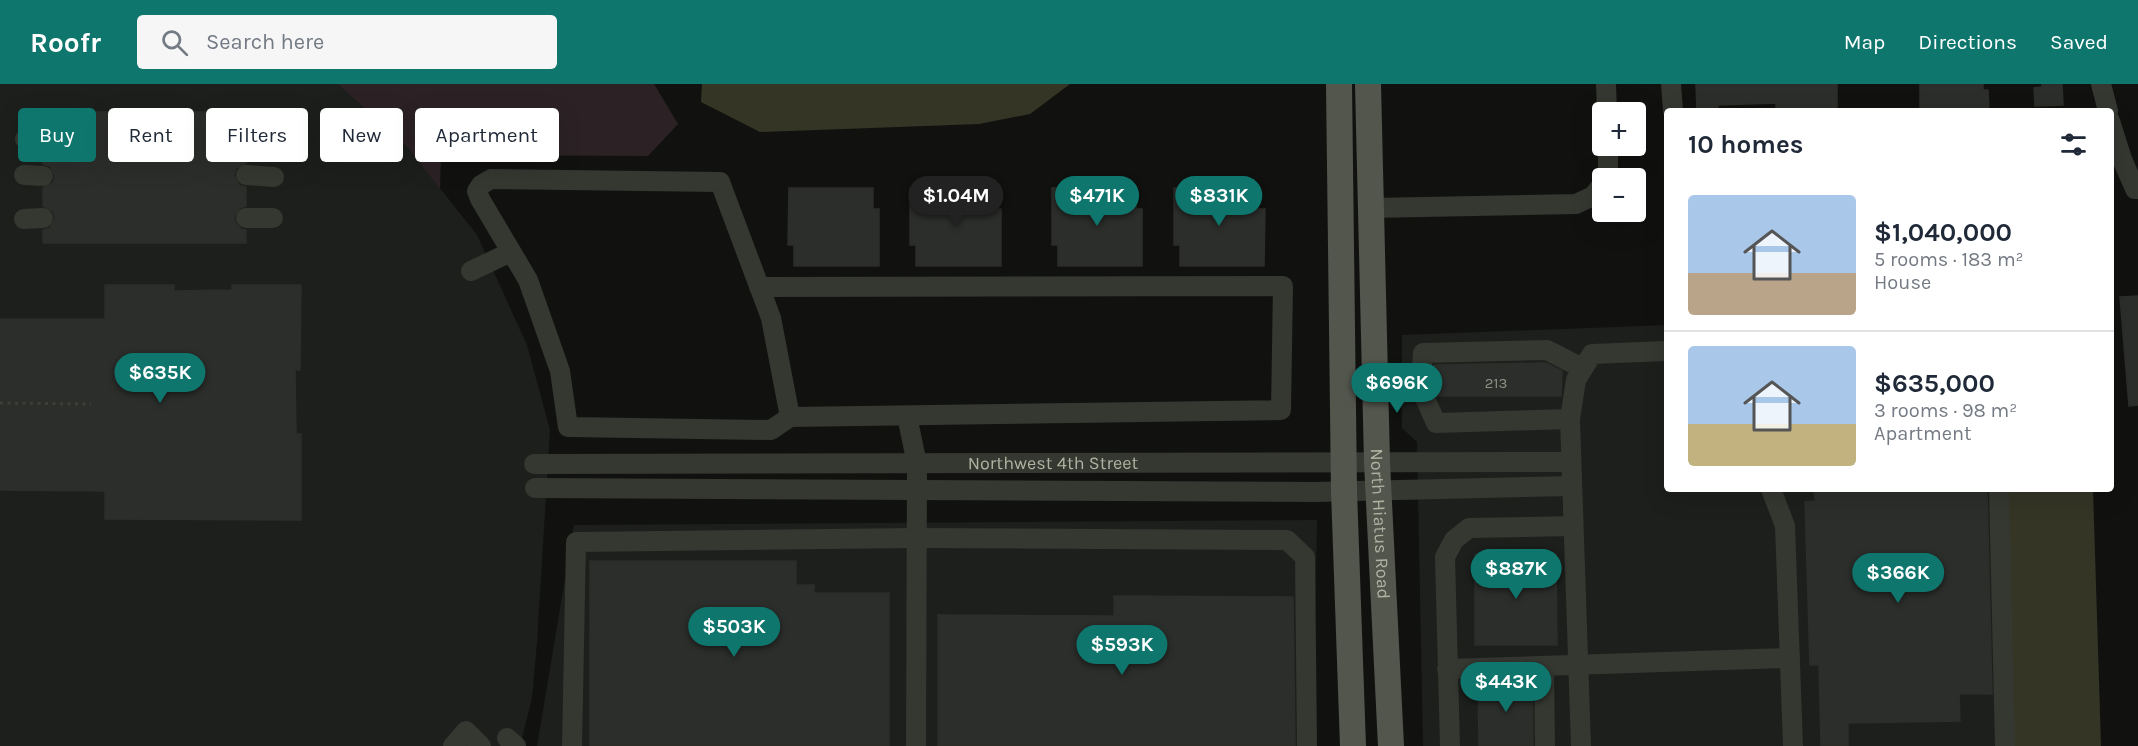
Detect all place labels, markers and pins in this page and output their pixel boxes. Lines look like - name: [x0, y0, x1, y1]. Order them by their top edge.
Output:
- pin: $1.04M: [907, 176, 1005, 227]
- pin: $471K: [1055, 176, 1139, 227]
- pin: $831K: [1177, 176, 1261, 227]
- pin: $635K: [118, 353, 202, 404]
- pin: $696K: [1355, 363, 1439, 414]
- pin: $887K: [1474, 549, 1558, 600]
- pin: $366K: [1856, 553, 1940, 604]
- pin: $503K: [692, 607, 776, 658]
- pin: $593K: [1080, 625, 1164, 676]
- pin: $443K: [1464, 662, 1548, 713]

